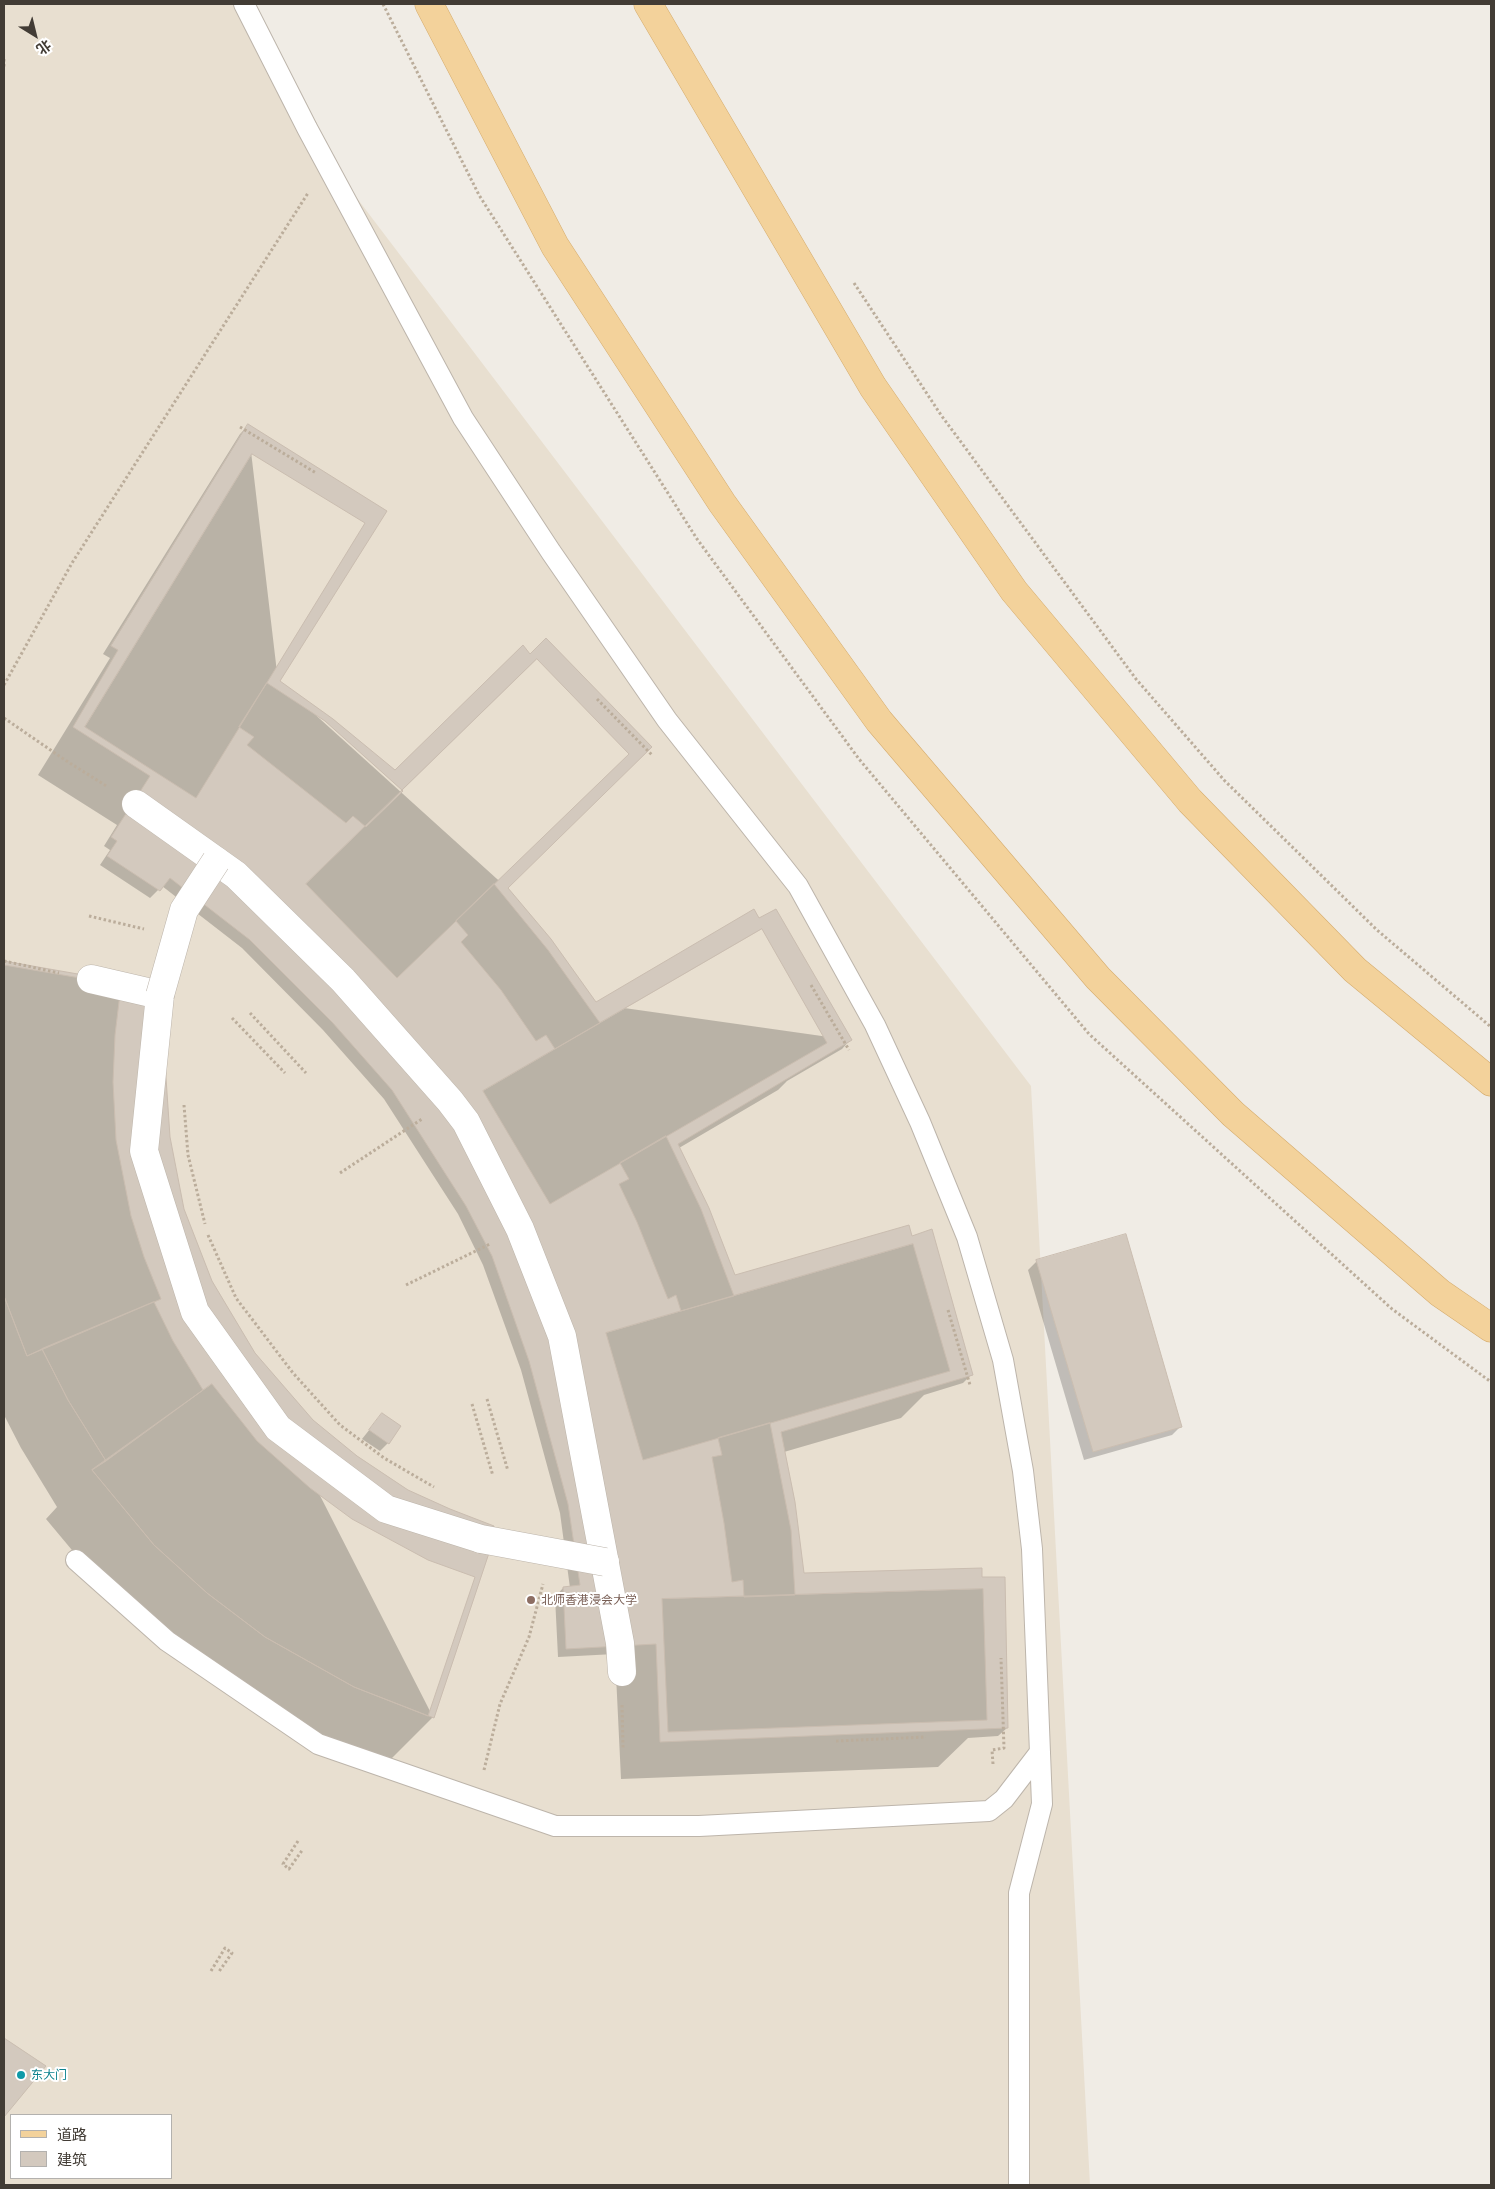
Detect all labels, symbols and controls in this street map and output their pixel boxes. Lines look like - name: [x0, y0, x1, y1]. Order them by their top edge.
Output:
- north arrow: [10, 10, 60, 60]
- text: 北: [33, 37, 54, 58]
- place label: 北师香港浸会大学: [541, 1593, 637, 1607]
- marker: 北师香港浸会大学: [525, 1594, 537, 1606]
- place label: 东大门: [31, 2068, 67, 2082]
- marker: 东大门: [15, 2069, 27, 2081]
- legend: [10, 2114, 172, 2179]
- text: 道路: [57, 2126, 87, 2144]
- text: 建筑: [57, 2151, 87, 2169]

